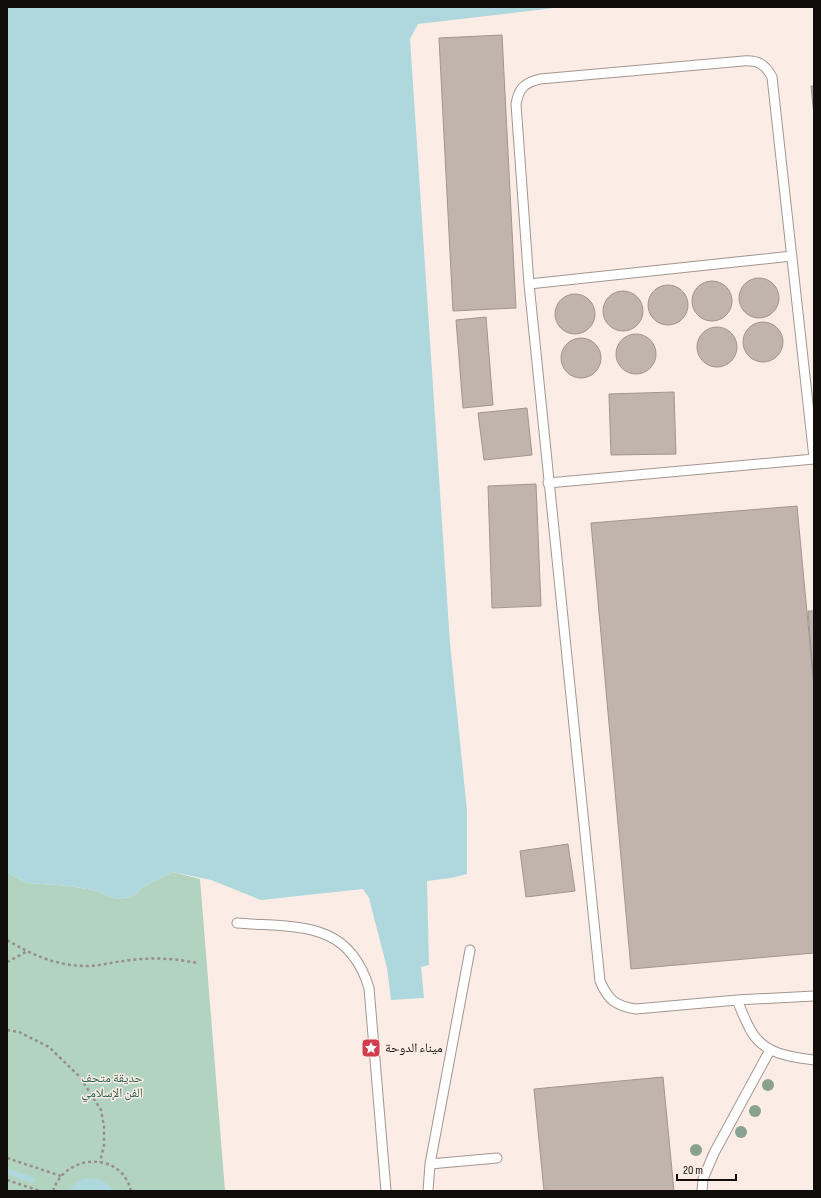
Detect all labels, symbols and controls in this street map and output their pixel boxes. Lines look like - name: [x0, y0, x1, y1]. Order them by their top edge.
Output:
- place icon: ميناء الدوحة: [360, 1037, 382, 1059]
- place label: ميناء الدوحة: [385, 1040, 443, 1056]
- park label: حديقة متحف الفن الإسلامي: [81, 1070, 143, 1103]
- scale bar: [677, 1156, 736, 1182]
- text: 20 m: [683, 1163, 703, 1178]

